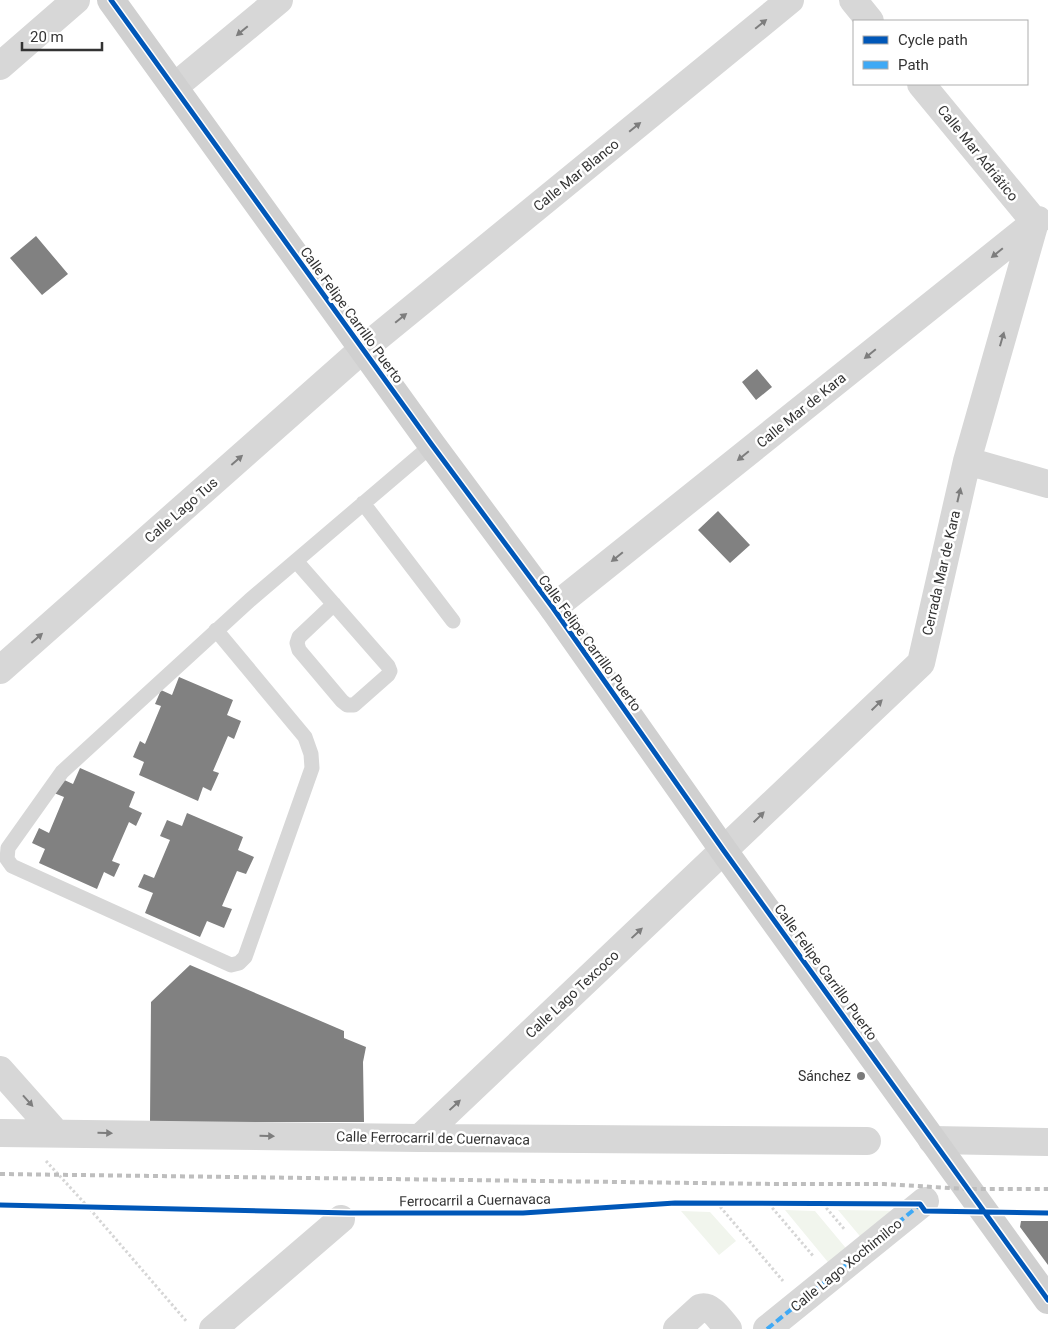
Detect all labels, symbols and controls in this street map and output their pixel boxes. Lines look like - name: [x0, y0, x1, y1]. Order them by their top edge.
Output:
- one-way arrow: [754, 19, 767, 30]
- scale bar: [22, 20, 102, 52]
- legend: [853, 20, 1028, 85]
- one-way arrow: [236, 26, 249, 37]
- text: 20 m: [30, 28, 64, 46]
- text: Cycle path: [898, 31, 968, 49]
- text: Path: [898, 56, 929, 74]
- street label: Calle Mar Adriático: [934, 102, 1022, 204]
- one-way arrow: [628, 121, 641, 132]
- street label: Calle Mar Blanco: [530, 136, 622, 214]
- street label: Calle Felipe Carrillo Puerto: [297, 244, 407, 386]
- one-way arrow: [991, 247, 1004, 258]
- one-way arrow: [394, 313, 407, 324]
- one-way arrow: [998, 331, 1006, 346]
- one-way arrow: [864, 349, 877, 360]
- street label: Calle Mar de Kara: [753, 369, 849, 451]
- one-way arrow: [737, 450, 750, 461]
- one-way arrow: [230, 455, 243, 466]
- street label: Calle Lago Tus: [141, 474, 221, 546]
- one-way arrow: [955, 488, 963, 503]
- street label: Cerrada Mar de Kara: [919, 509, 963, 637]
- one-way arrow: [610, 552, 623, 563]
- street label: Calle Felipe Carrillo Puerto: [535, 572, 645, 714]
- one-way arrow: [30, 632, 43, 643]
- one-way arrow: [871, 699, 883, 711]
- one-way arrow: [753, 811, 765, 823]
- street label: Calle Felipe Carrillo Puerto: [771, 901, 881, 1043]
- one-way arrow: [631, 927, 643, 939]
- street label: Calle Lago Texcoco: [522, 947, 622, 1041]
- place label: Sánchez: [798, 1068, 851, 1084]
- marker: Sánchez: [855, 1070, 867, 1082]
- one-way arrow: [22, 1095, 34, 1107]
- one-way arrow: [449, 1099, 461, 1111]
- street label: Calle Ferrocarril de Cuernavaca: [336, 1128, 530, 1148]
- one-way arrow: [97, 1129, 113, 1137]
- one-way arrow: [260, 1132, 276, 1140]
- street label: Ferrocarril a Cuernavaca: [399, 1191, 551, 1209]
- street label: Calle Lago Xochimilco: [787, 1215, 905, 1315]

